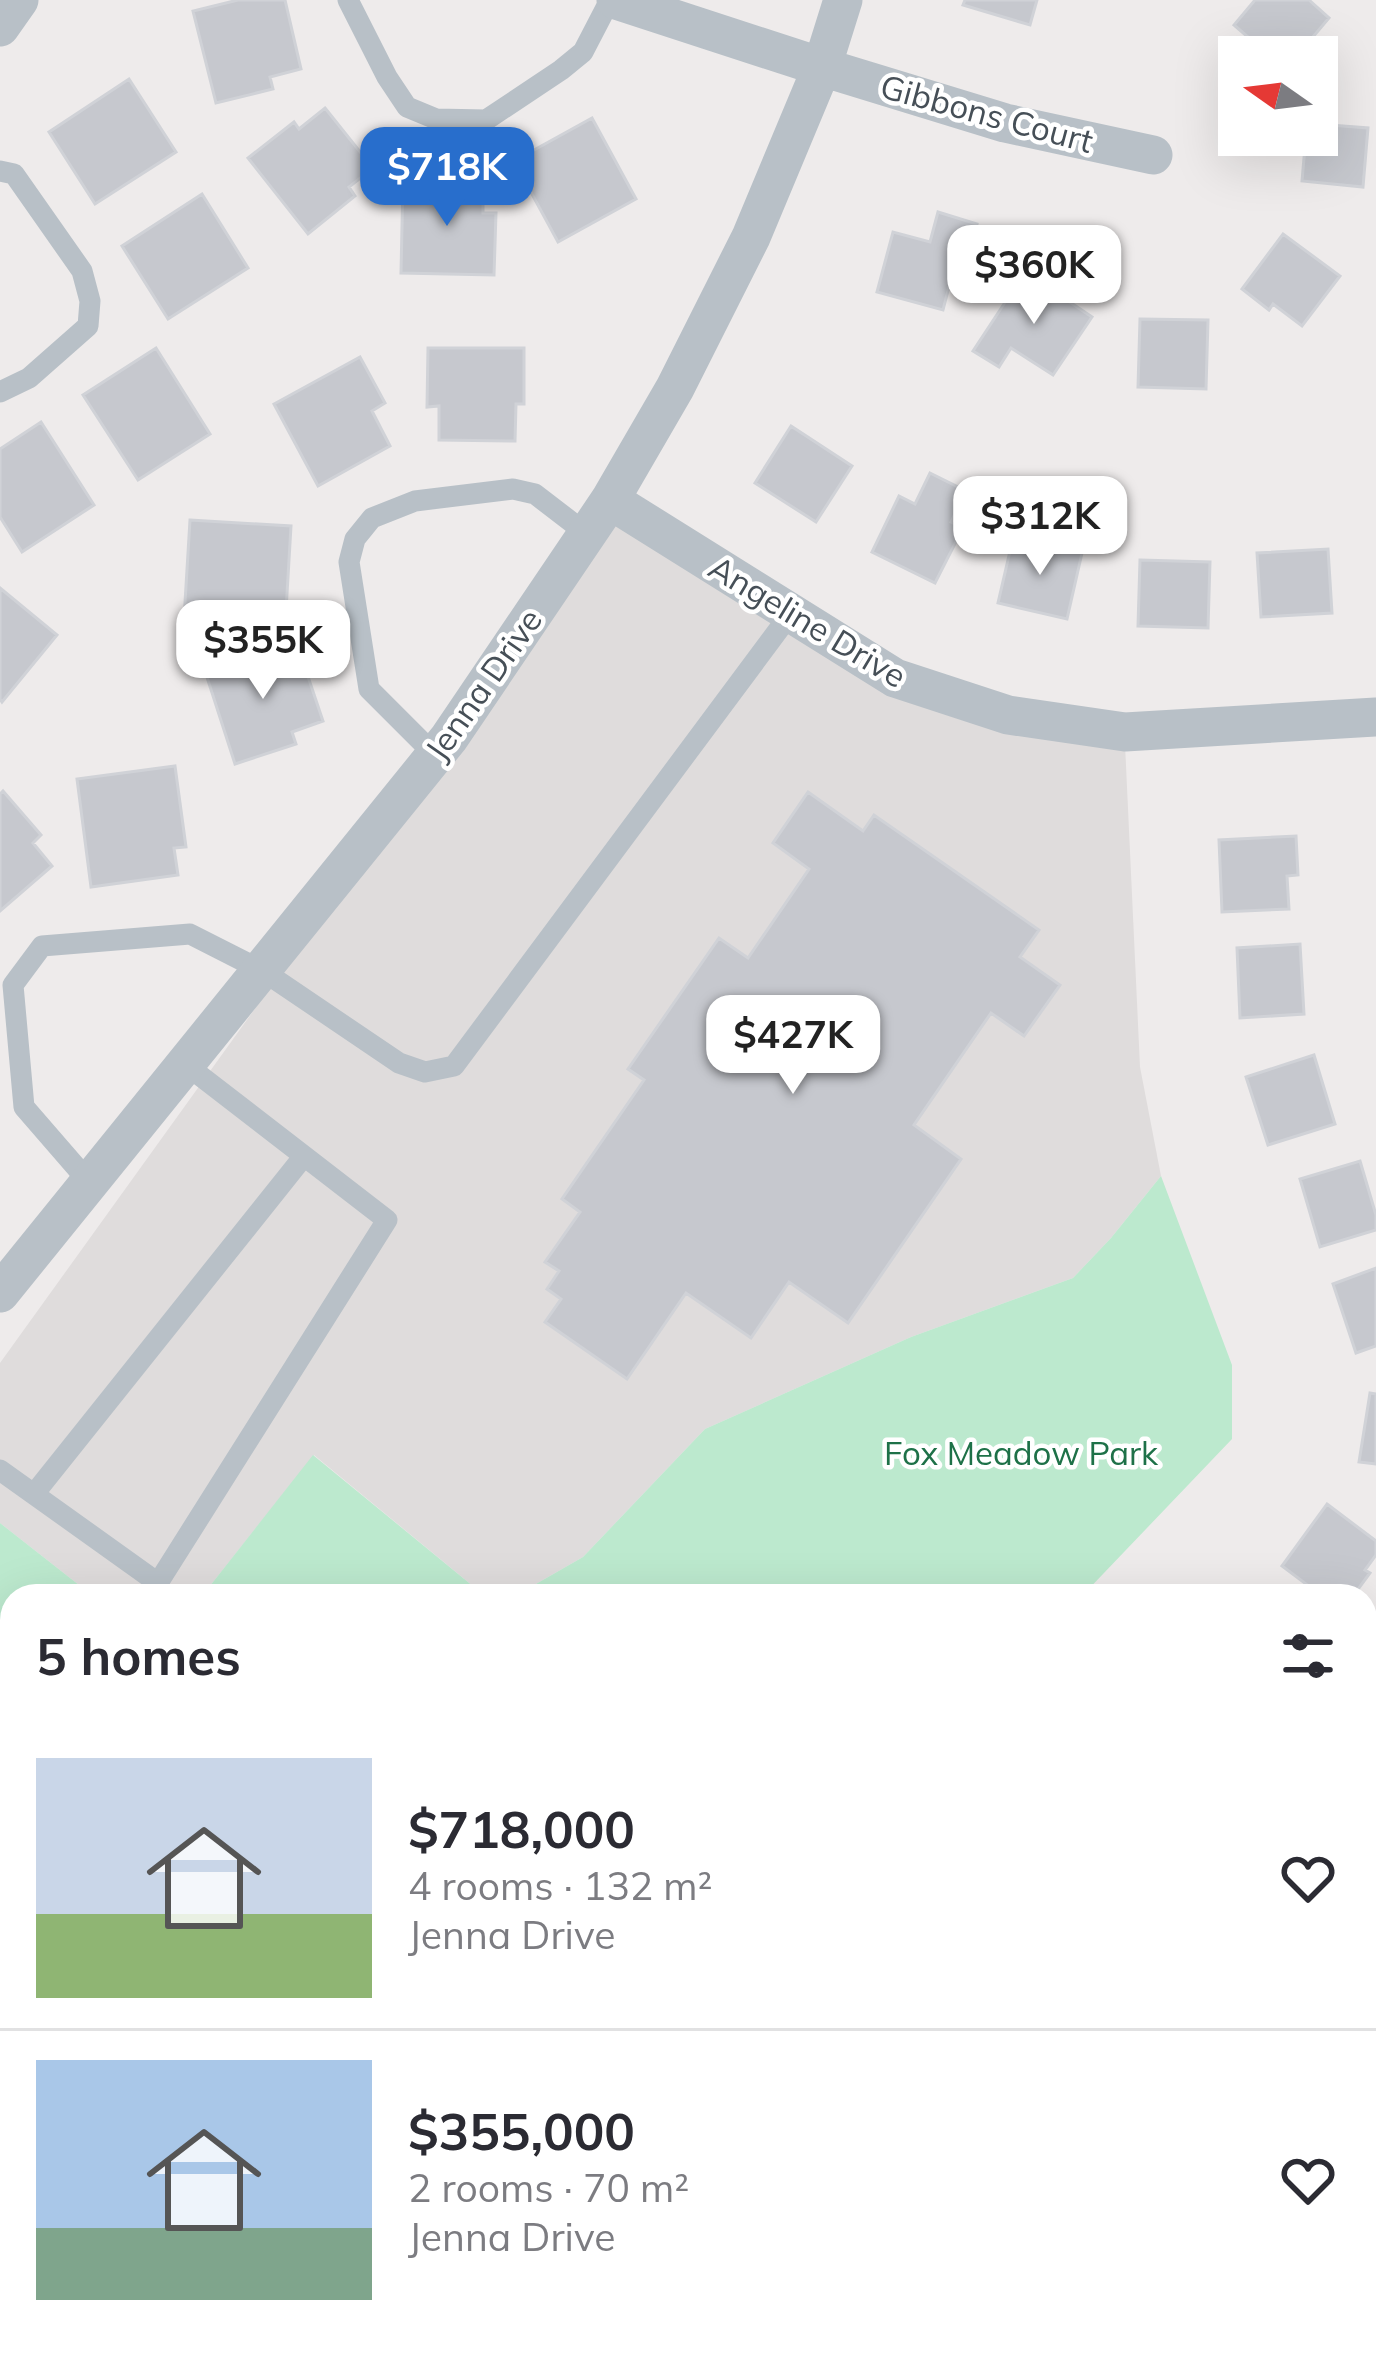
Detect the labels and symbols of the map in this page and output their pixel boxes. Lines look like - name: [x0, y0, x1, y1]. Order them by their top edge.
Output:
- north arrow: [1218, 36, 1338, 156]
- street label: Gibbons Court: [876, 65, 1098, 161]
- pin: $718K: [363, 127, 531, 229]
- pin: $360K: [950, 225, 1118, 327]
- pin: $312K: [956, 476, 1124, 578]
- street label: Angeline Drive: [702, 546, 914, 696]
- pin: $355K: [179, 600, 347, 702]
- street label: Jenna Drive: [416, 600, 550, 768]
- pin: $427K: [709, 995, 877, 1097]
- park label: Fox Meadow Park: [884, 1432, 1159, 1473]

